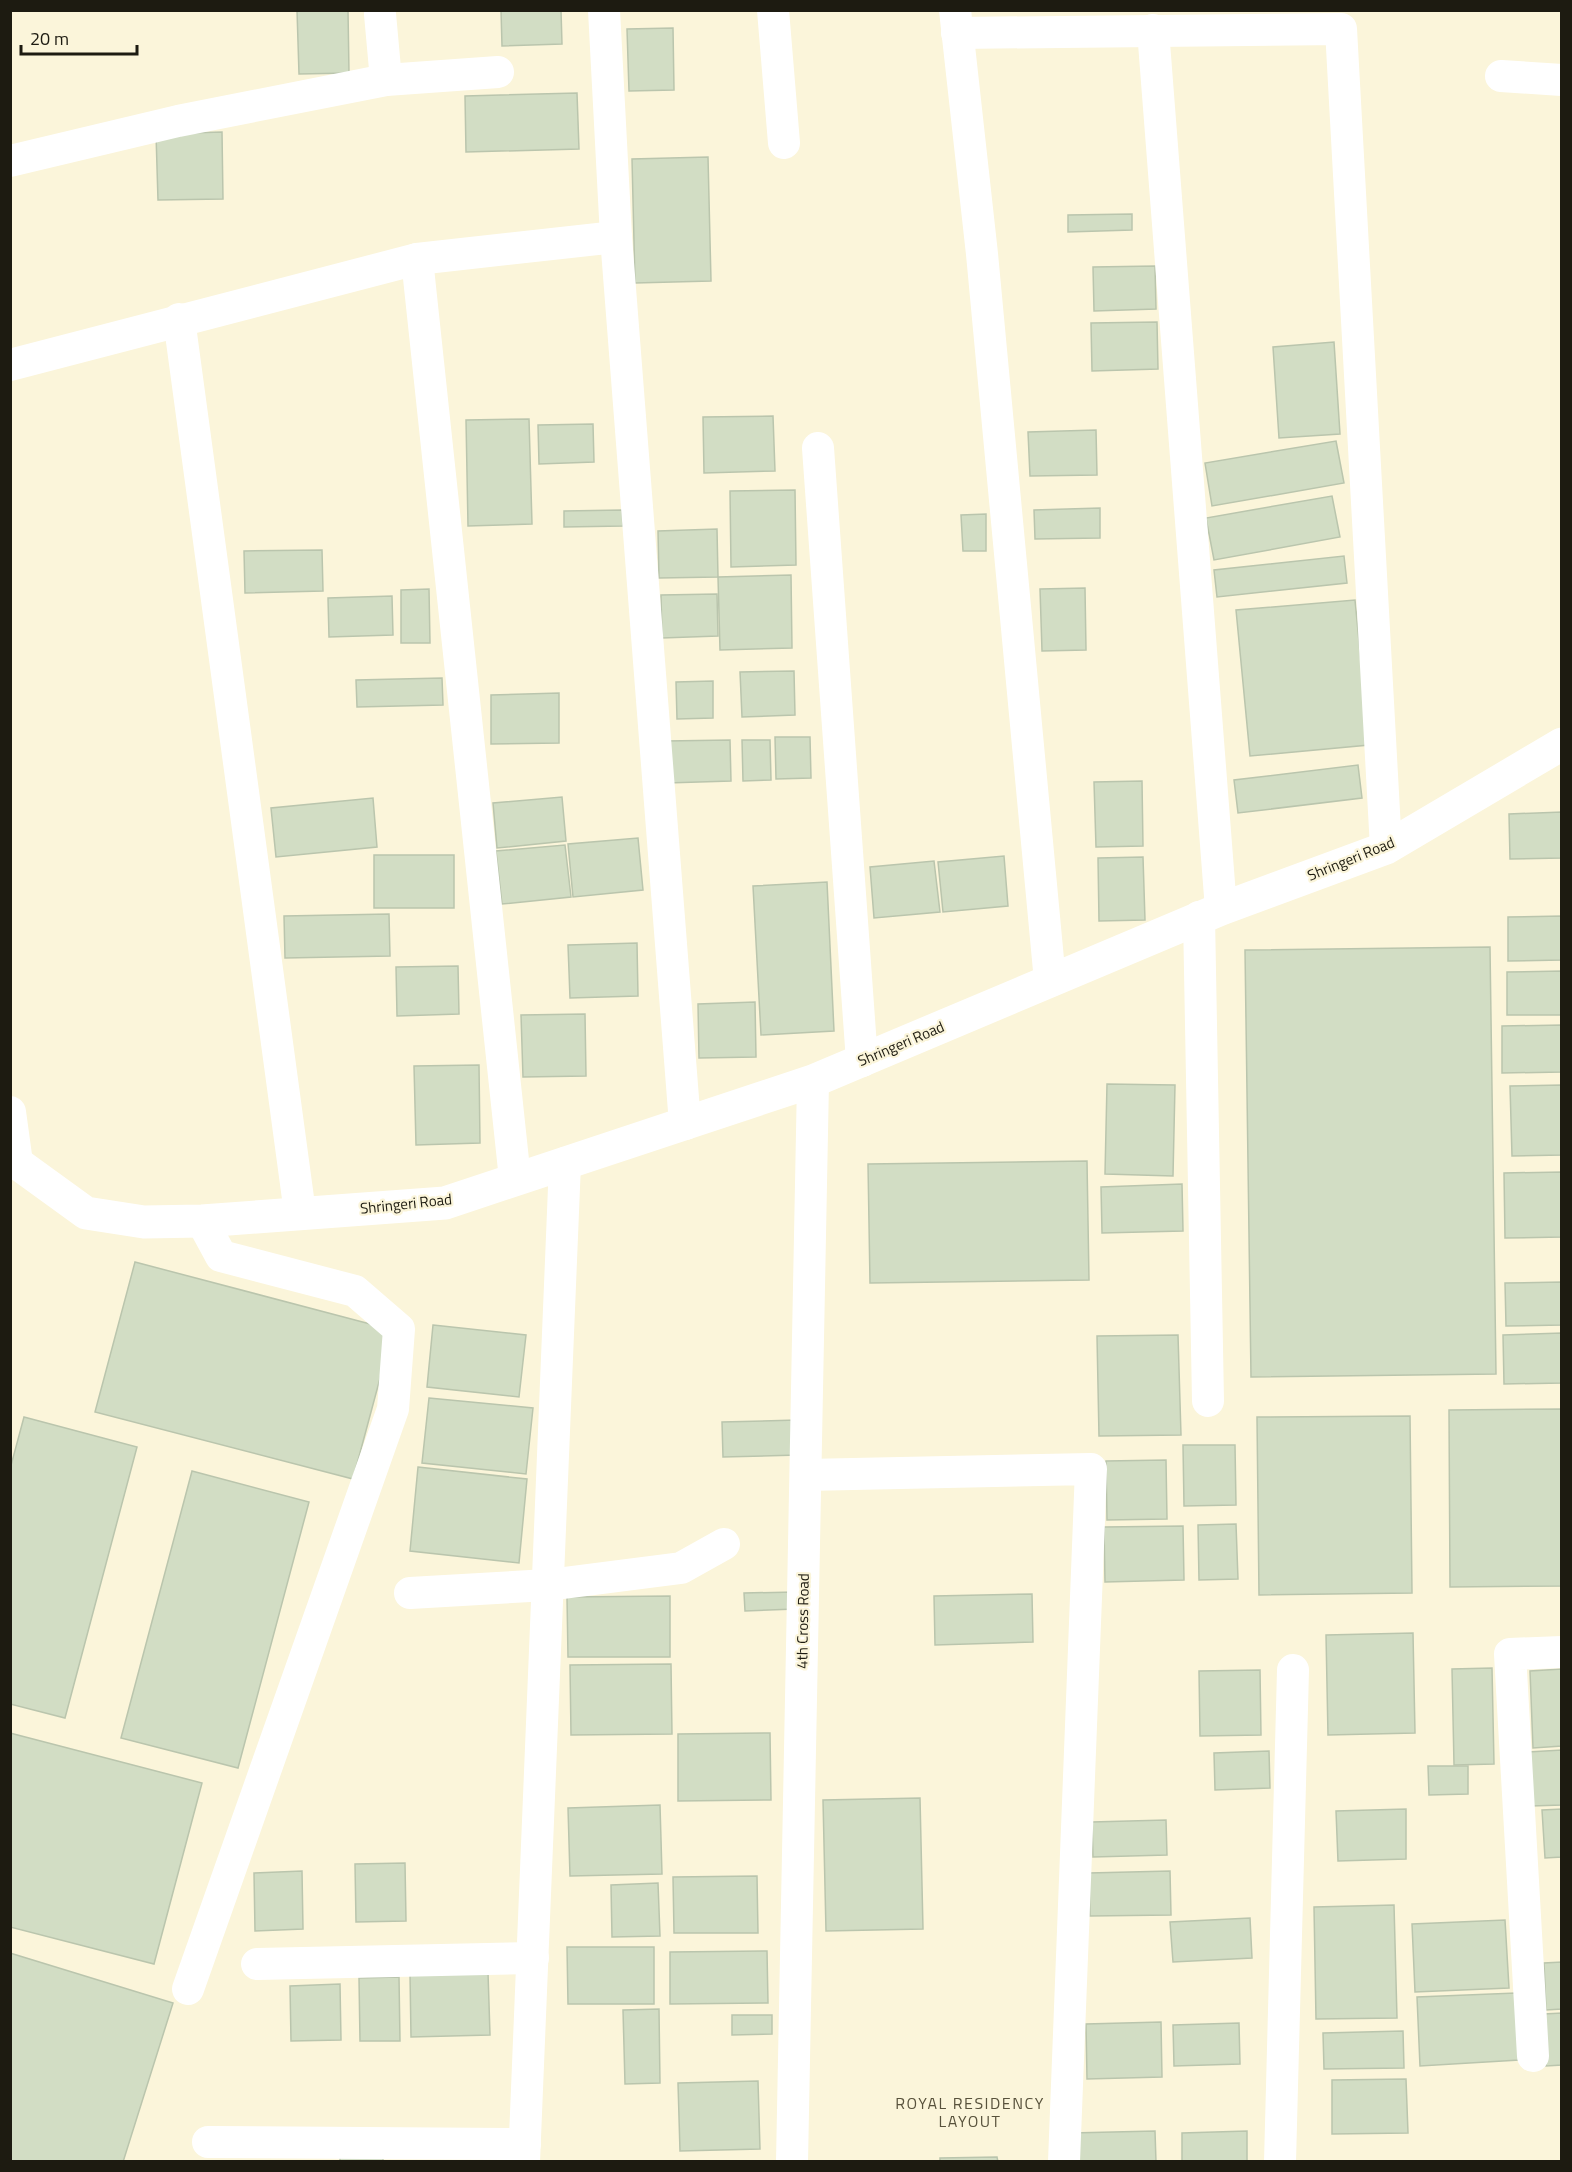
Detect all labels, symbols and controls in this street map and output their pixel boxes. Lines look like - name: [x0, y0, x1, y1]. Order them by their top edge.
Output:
- scale bar: [21, 18, 136, 56]
- text: 20 m: [30, 25, 69, 52]
- street label: Shringeri Road: [1304, 831, 1398, 886]
- street label: Shringeri Road: [854, 1015, 948, 1072]
- street label: Shringeri Road: [359, 1187, 453, 1220]
- street label: 4th Cross Road: [790, 1573, 815, 1669]
- district label: ROYAL RESIDENCY LAYOUT: [895, 2091, 1045, 2133]

